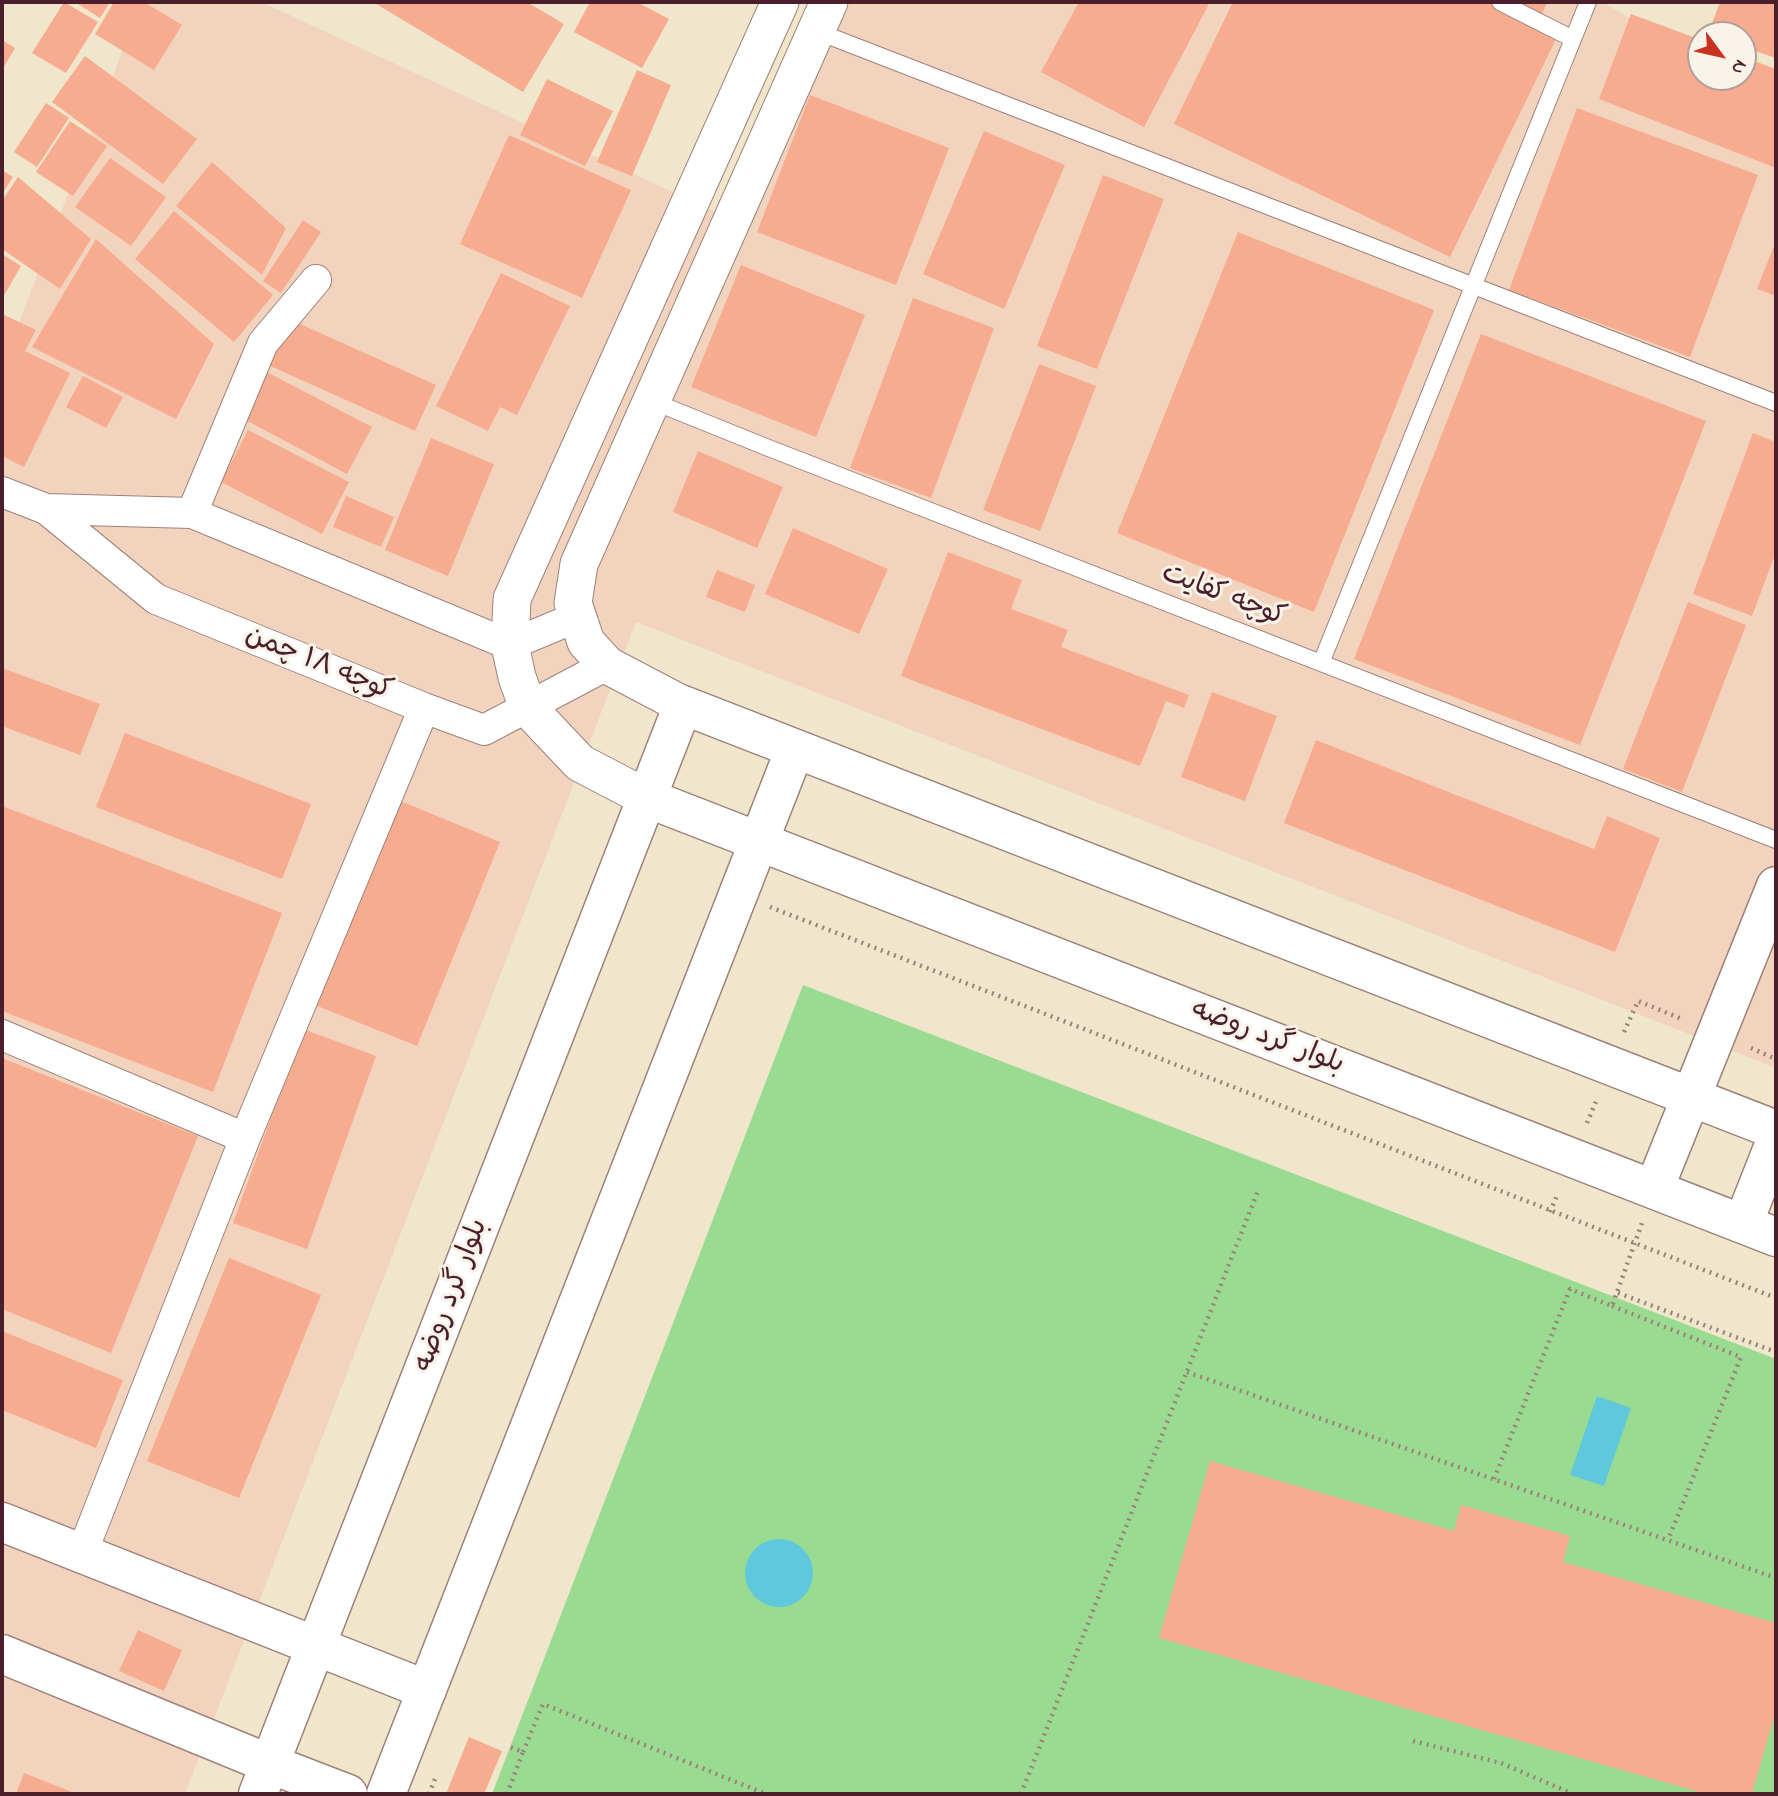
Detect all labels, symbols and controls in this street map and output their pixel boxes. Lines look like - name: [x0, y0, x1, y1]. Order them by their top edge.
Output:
- north arrow: [1687, 21, 1757, 91]
- text: N: [1724, 54, 1753, 79]
- street label: کوچه کفایت: [1156, 558, 1290, 636]
- street label: كوچه ١٨ چمن: [239, 620, 397, 710]
- street label: بلوار گرد روضه: [1186, 995, 1348, 1083]
- street label: بلوار گرد روضه: [409, 1215, 497, 1377]

